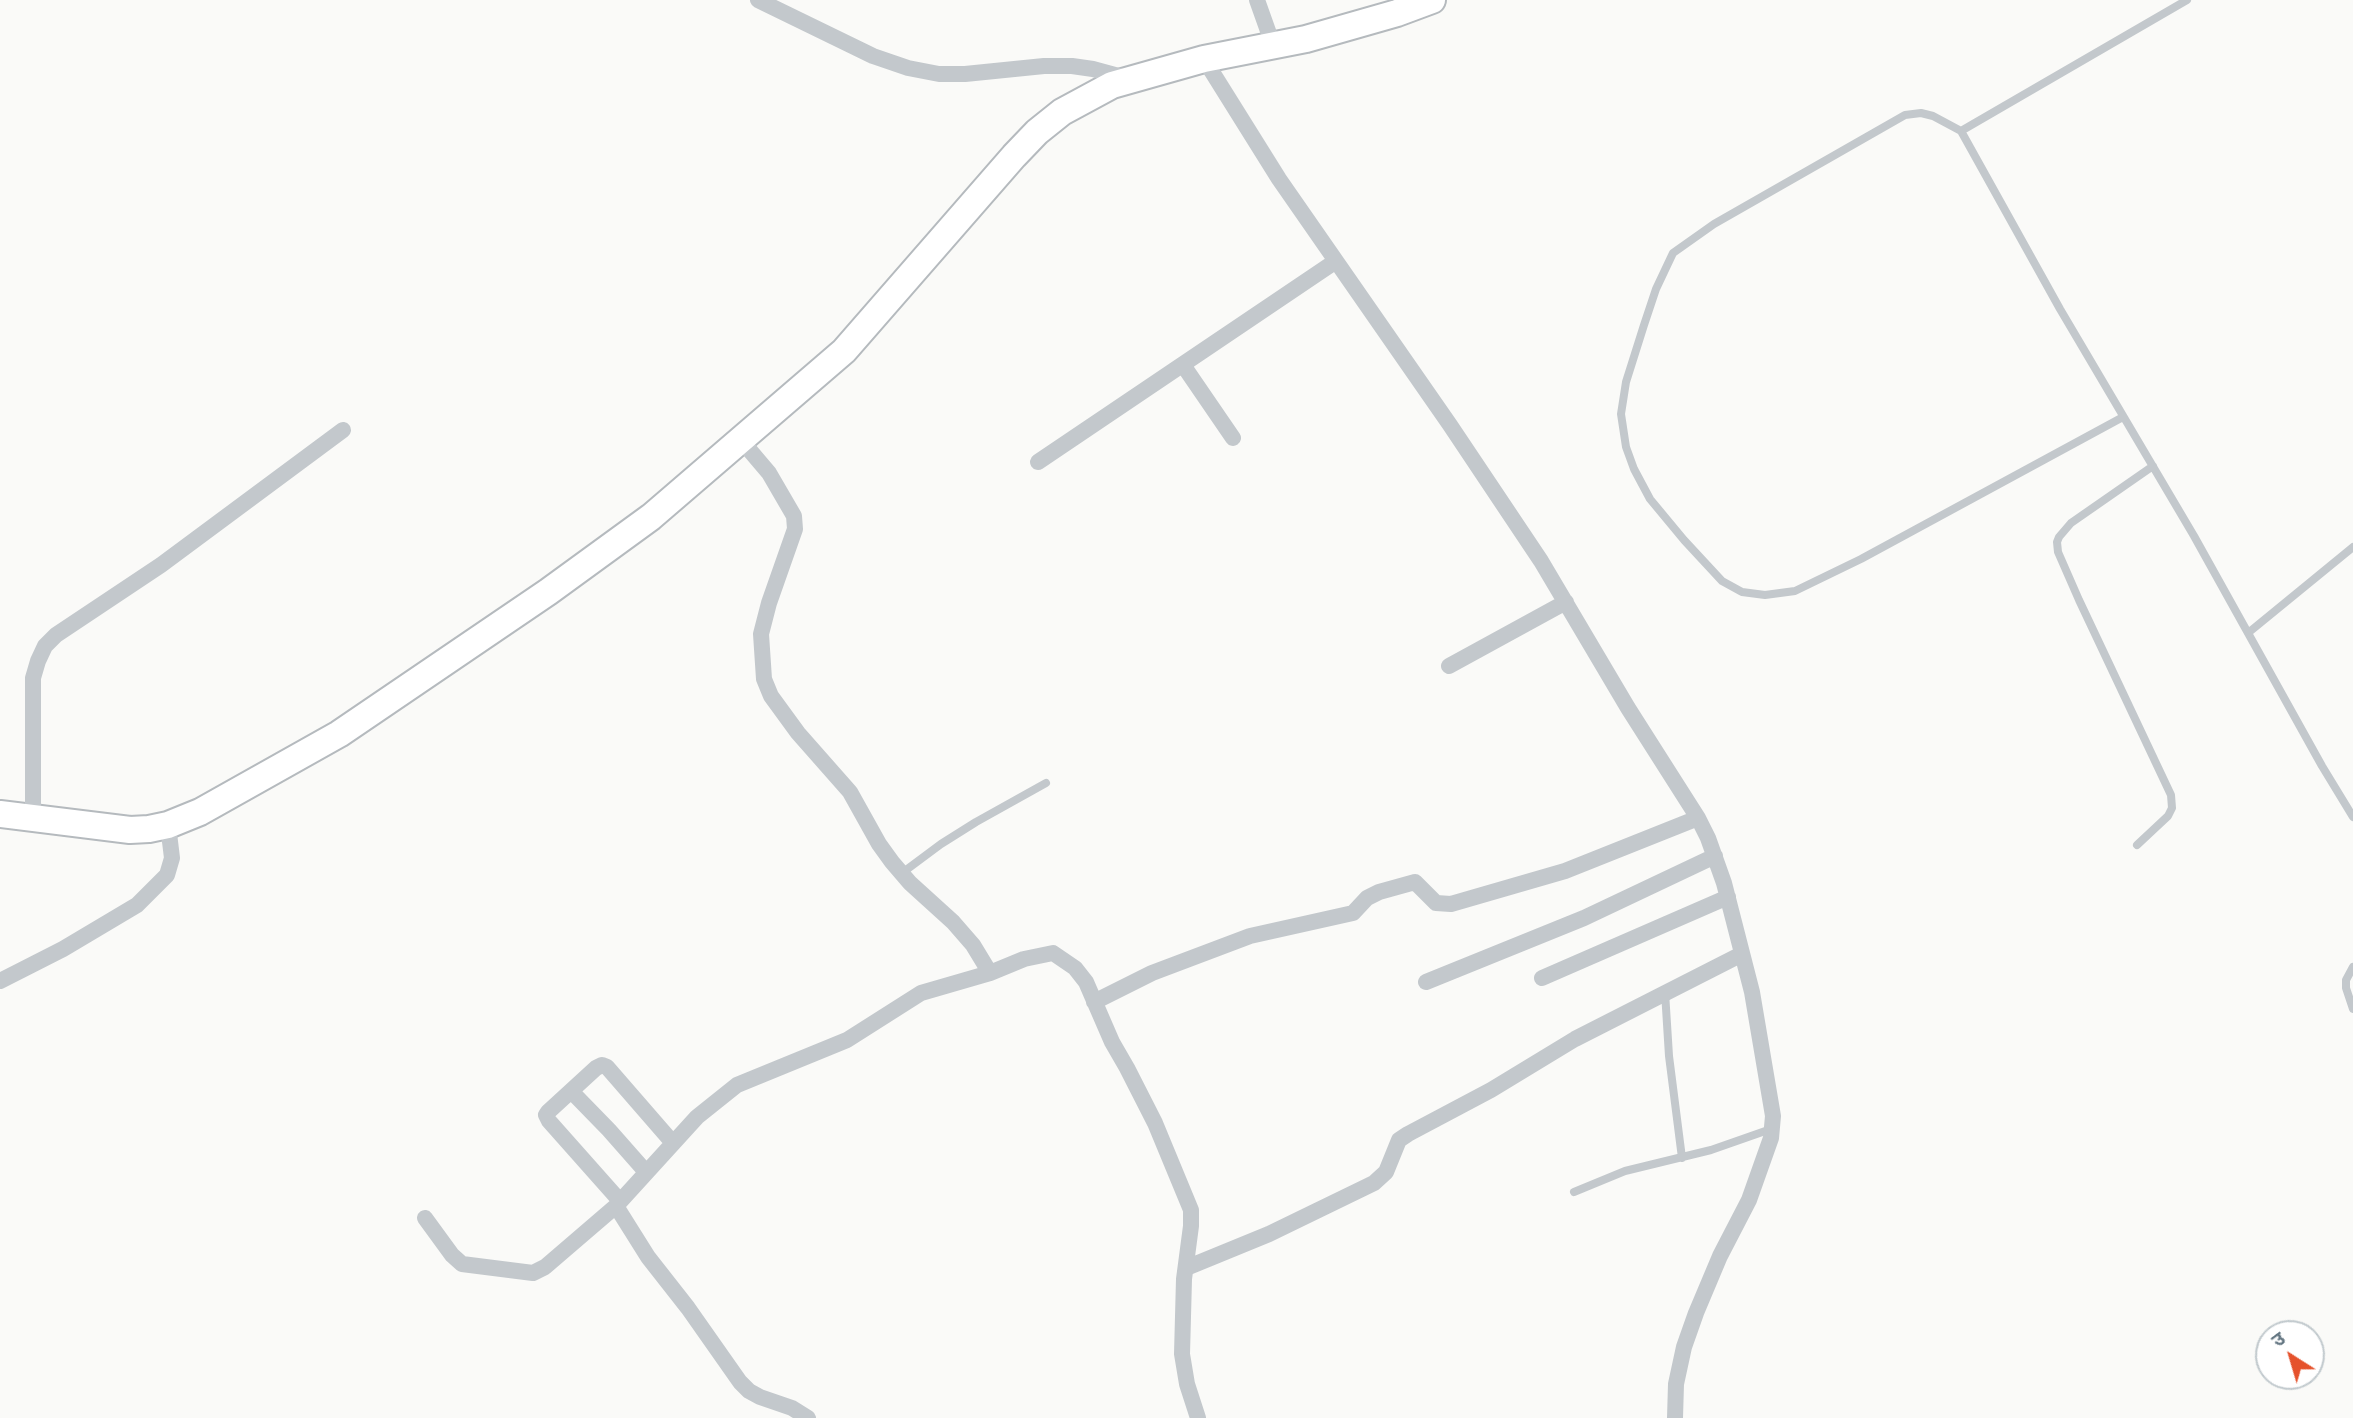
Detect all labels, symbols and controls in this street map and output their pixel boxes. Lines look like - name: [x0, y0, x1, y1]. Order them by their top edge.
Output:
- north arrow: [2255, 1320, 2325, 1390]
- text: उ: [2267, 1327, 2290, 1352]

